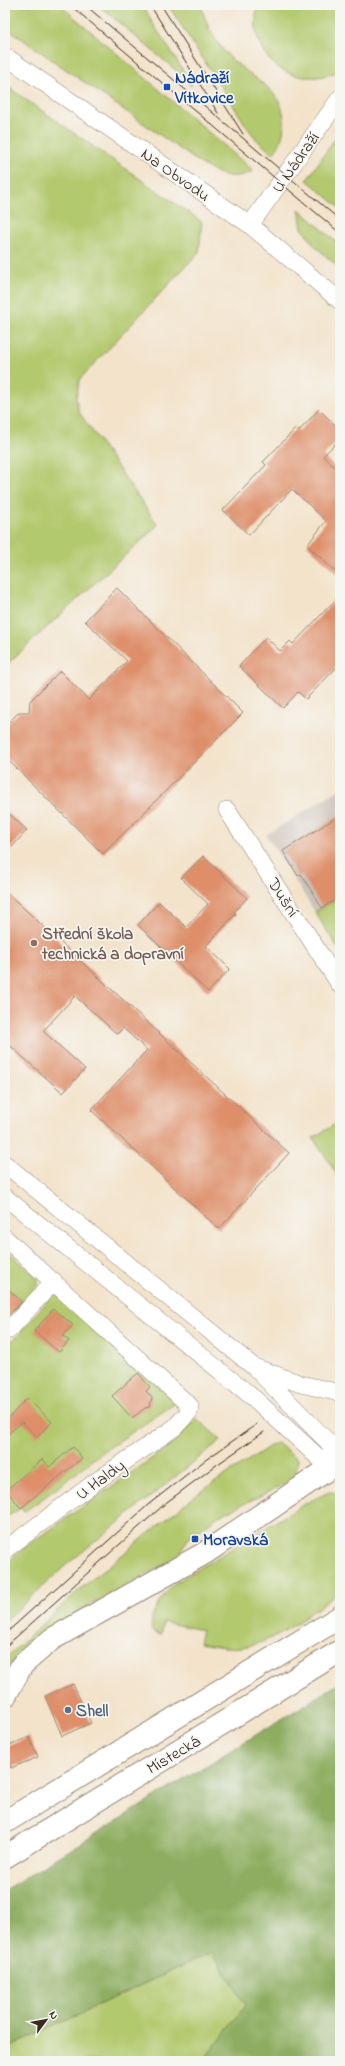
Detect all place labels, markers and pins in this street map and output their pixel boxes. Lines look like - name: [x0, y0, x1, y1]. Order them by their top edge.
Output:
- place label: Nádraží Vítkovice: [174, 66, 235, 111]
- marker: Nádraží Vítkovice: [162, 82, 172, 92]
- place label: Střední škola technická a dopravní: [41, 922, 184, 967]
- marker: Střední škola technická a dopravní: [29, 938, 39, 948]
- place label: Moravská: [203, 1528, 268, 1553]
- marker: Moravská: [190, 1534, 200, 1544]
- place label: Shell: [76, 1699, 108, 1724]
- marker: Shell: [63, 1705, 73, 1715]

